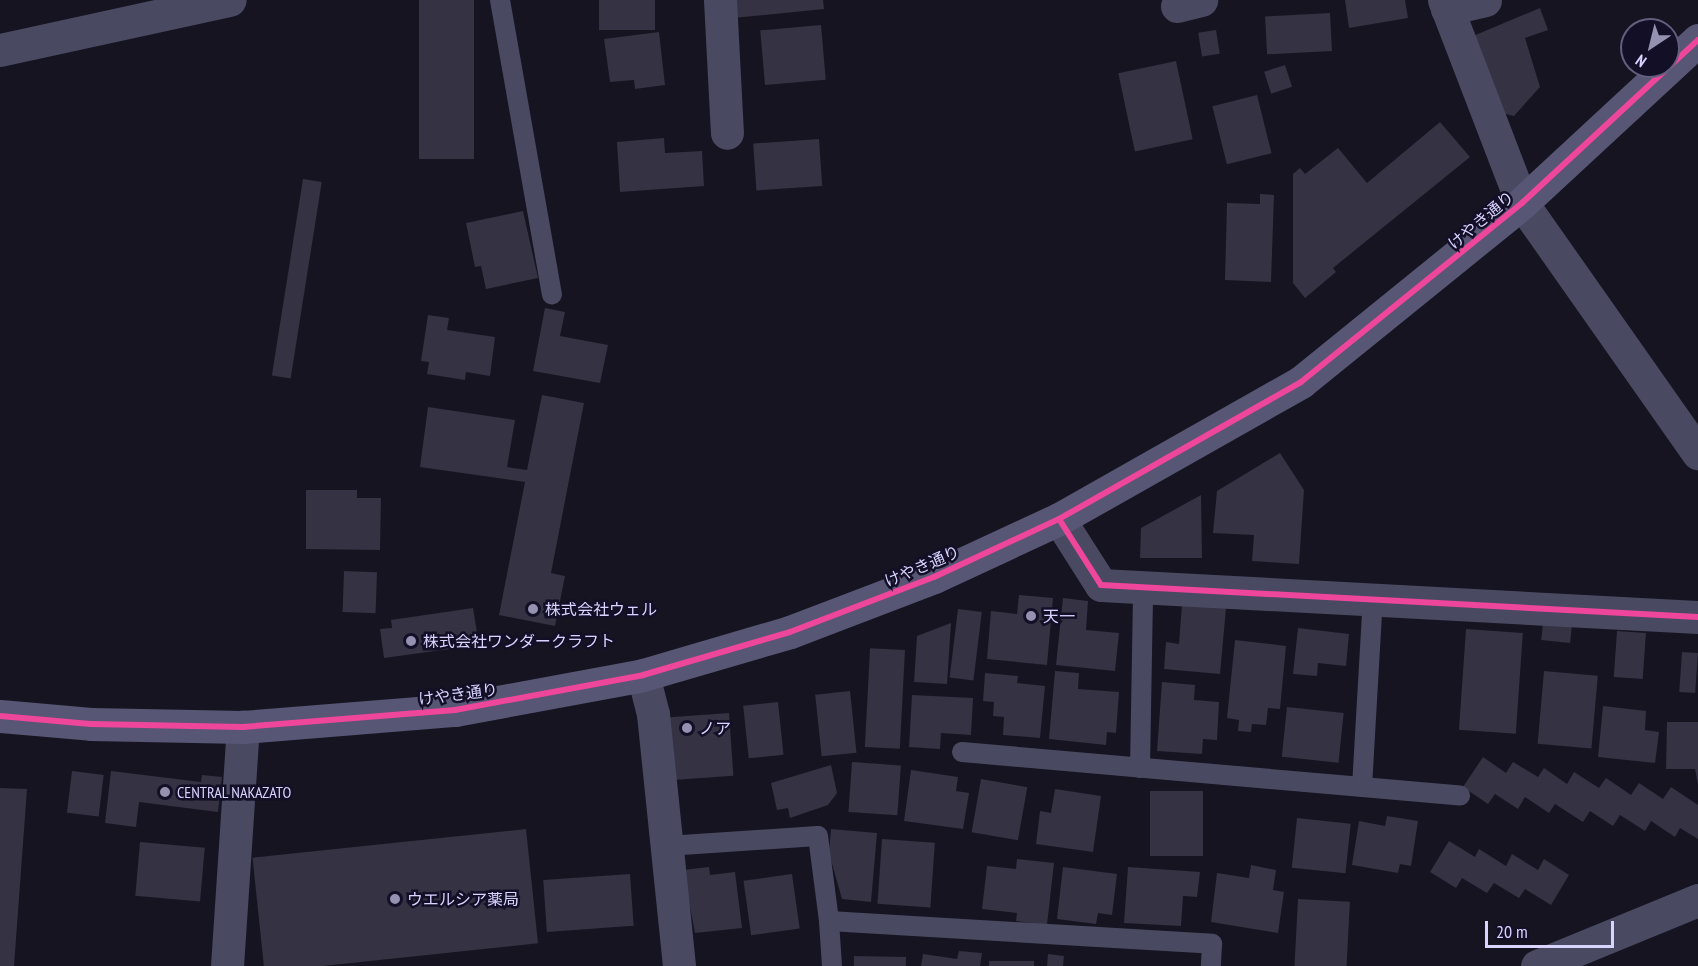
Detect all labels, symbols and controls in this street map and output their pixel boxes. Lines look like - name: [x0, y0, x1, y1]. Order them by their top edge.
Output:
- north arrow: [1620, 18, 1680, 78]
- text: N: [1632, 50, 1650, 72]
- street label: けやき通り: [1444, 187, 1518, 253]
- street label: けやき通り: [881, 542, 963, 590]
- place label: 株式会社ウェル: [545, 599, 657, 619]
- marker: 株式会社ウェル: [526, 602, 540, 616]
- place label: 天一: [1043, 606, 1075, 626]
- marker: 天一: [1024, 609, 1038, 623]
- place label: 株式会社ワンダークラフト: [423, 631, 615, 651]
- marker: 株式会社ワンダークラフト: [404, 634, 418, 648]
- street label: けやき通り: [417, 680, 499, 708]
- place label: ノア: [699, 718, 731, 738]
- marker: ノア: [680, 721, 694, 735]
- place label: CENTRAL NAKAZATO: [177, 782, 292, 802]
- marker: CENTRAL NAKAZATO: [158, 785, 172, 799]
- place label: ウエルシア薬局: [407, 889, 519, 909]
- marker: ウエルシア薬局: [388, 892, 402, 906]
- scale bar: [1488, 909, 1617, 947]
- text: 20 m: [1496, 920, 1528, 943]

